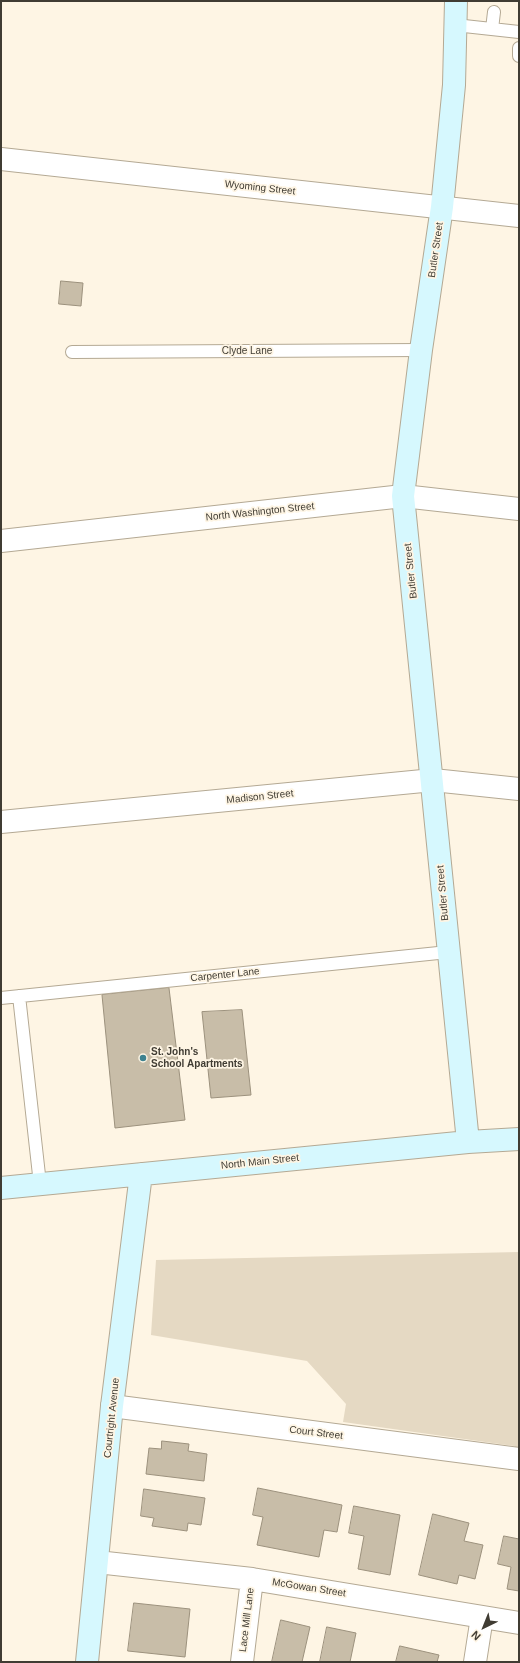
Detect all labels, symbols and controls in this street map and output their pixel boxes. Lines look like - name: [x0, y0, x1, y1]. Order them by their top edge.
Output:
- street label: Wyoming Street: [224, 178, 296, 198]
- street label: Butler Street: [426, 222, 446, 278]
- street label: Clyde Lane: [222, 345, 272, 357]
- street label: North Washington Street: [205, 500, 315, 524]
- street label: Butler Street: [402, 543, 420, 599]
- street label: Madison Street: [226, 788, 294, 806]
- street label: Butler Street: [435, 865, 451, 921]
- street label: Carpenter Lane: [190, 965, 260, 985]
- place label: St. John's School Apartments: [151, 1046, 243, 1070]
- marker: St. John's School Apartments: [138, 1053, 148, 1063]
- street label: North Main Street: [220, 1152, 300, 1172]
- street label: Courtright Avenue: [102, 1377, 122, 1459]
- street label: Court Street: [289, 1424, 343, 1442]
- street label: McGowan Street: [271, 1576, 347, 1600]
- street label: Lace Mill Lane: [237, 1587, 257, 1653]
- north arrow: [464, 1607, 504, 1647]
- text: N: [469, 1629, 483, 1643]

